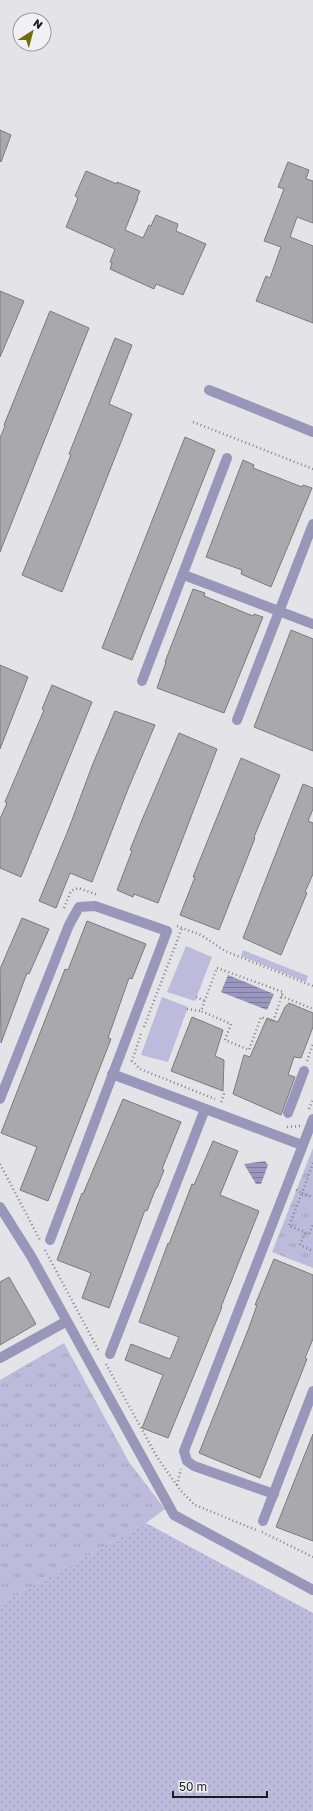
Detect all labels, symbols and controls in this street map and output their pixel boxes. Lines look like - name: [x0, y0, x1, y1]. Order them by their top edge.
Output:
- north arrow: [12, 12, 52, 52]
- text: N: [31, 16, 45, 31]
- scale bar: [173, 1773, 267, 1799]
- text: 50 m: [179, 1779, 207, 1794]

